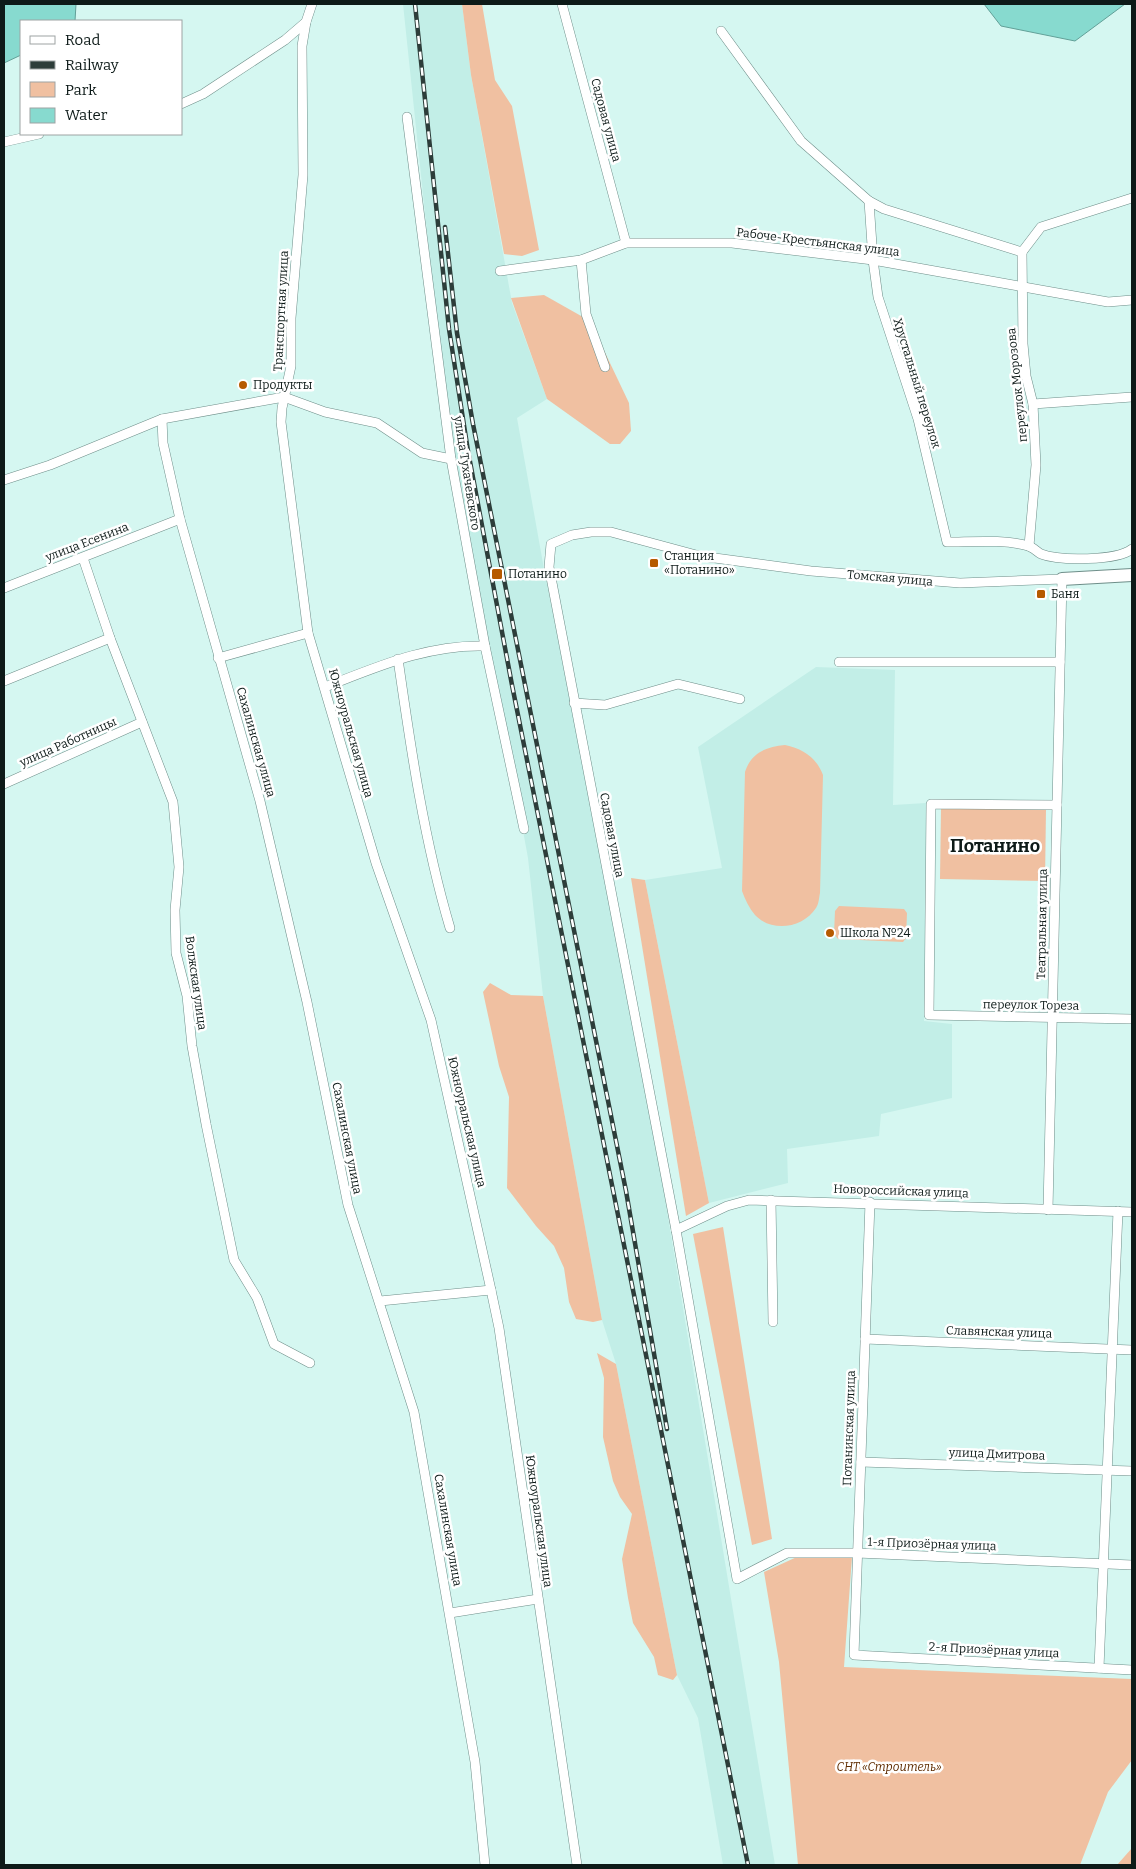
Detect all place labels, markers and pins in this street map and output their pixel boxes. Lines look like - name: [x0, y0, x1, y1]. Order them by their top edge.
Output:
- place label: Продукты: [253, 378, 313, 392]
- marker: Продукты: [237, 379, 249, 391]
- place label: Станция «Потанино»: [664, 549, 735, 577]
- marker: Станция «Потанино»: [648, 557, 660, 569]
- marker: Потанино: [490, 567, 504, 581]
- place label: Потанино: [508, 567, 567, 581]
- place label: Баня: [1051, 587, 1080, 601]
- marker: Баня: [1035, 588, 1047, 600]
- place label: Школа №24: [840, 926, 910, 940]
- marker: Школа №24: [824, 927, 836, 939]

